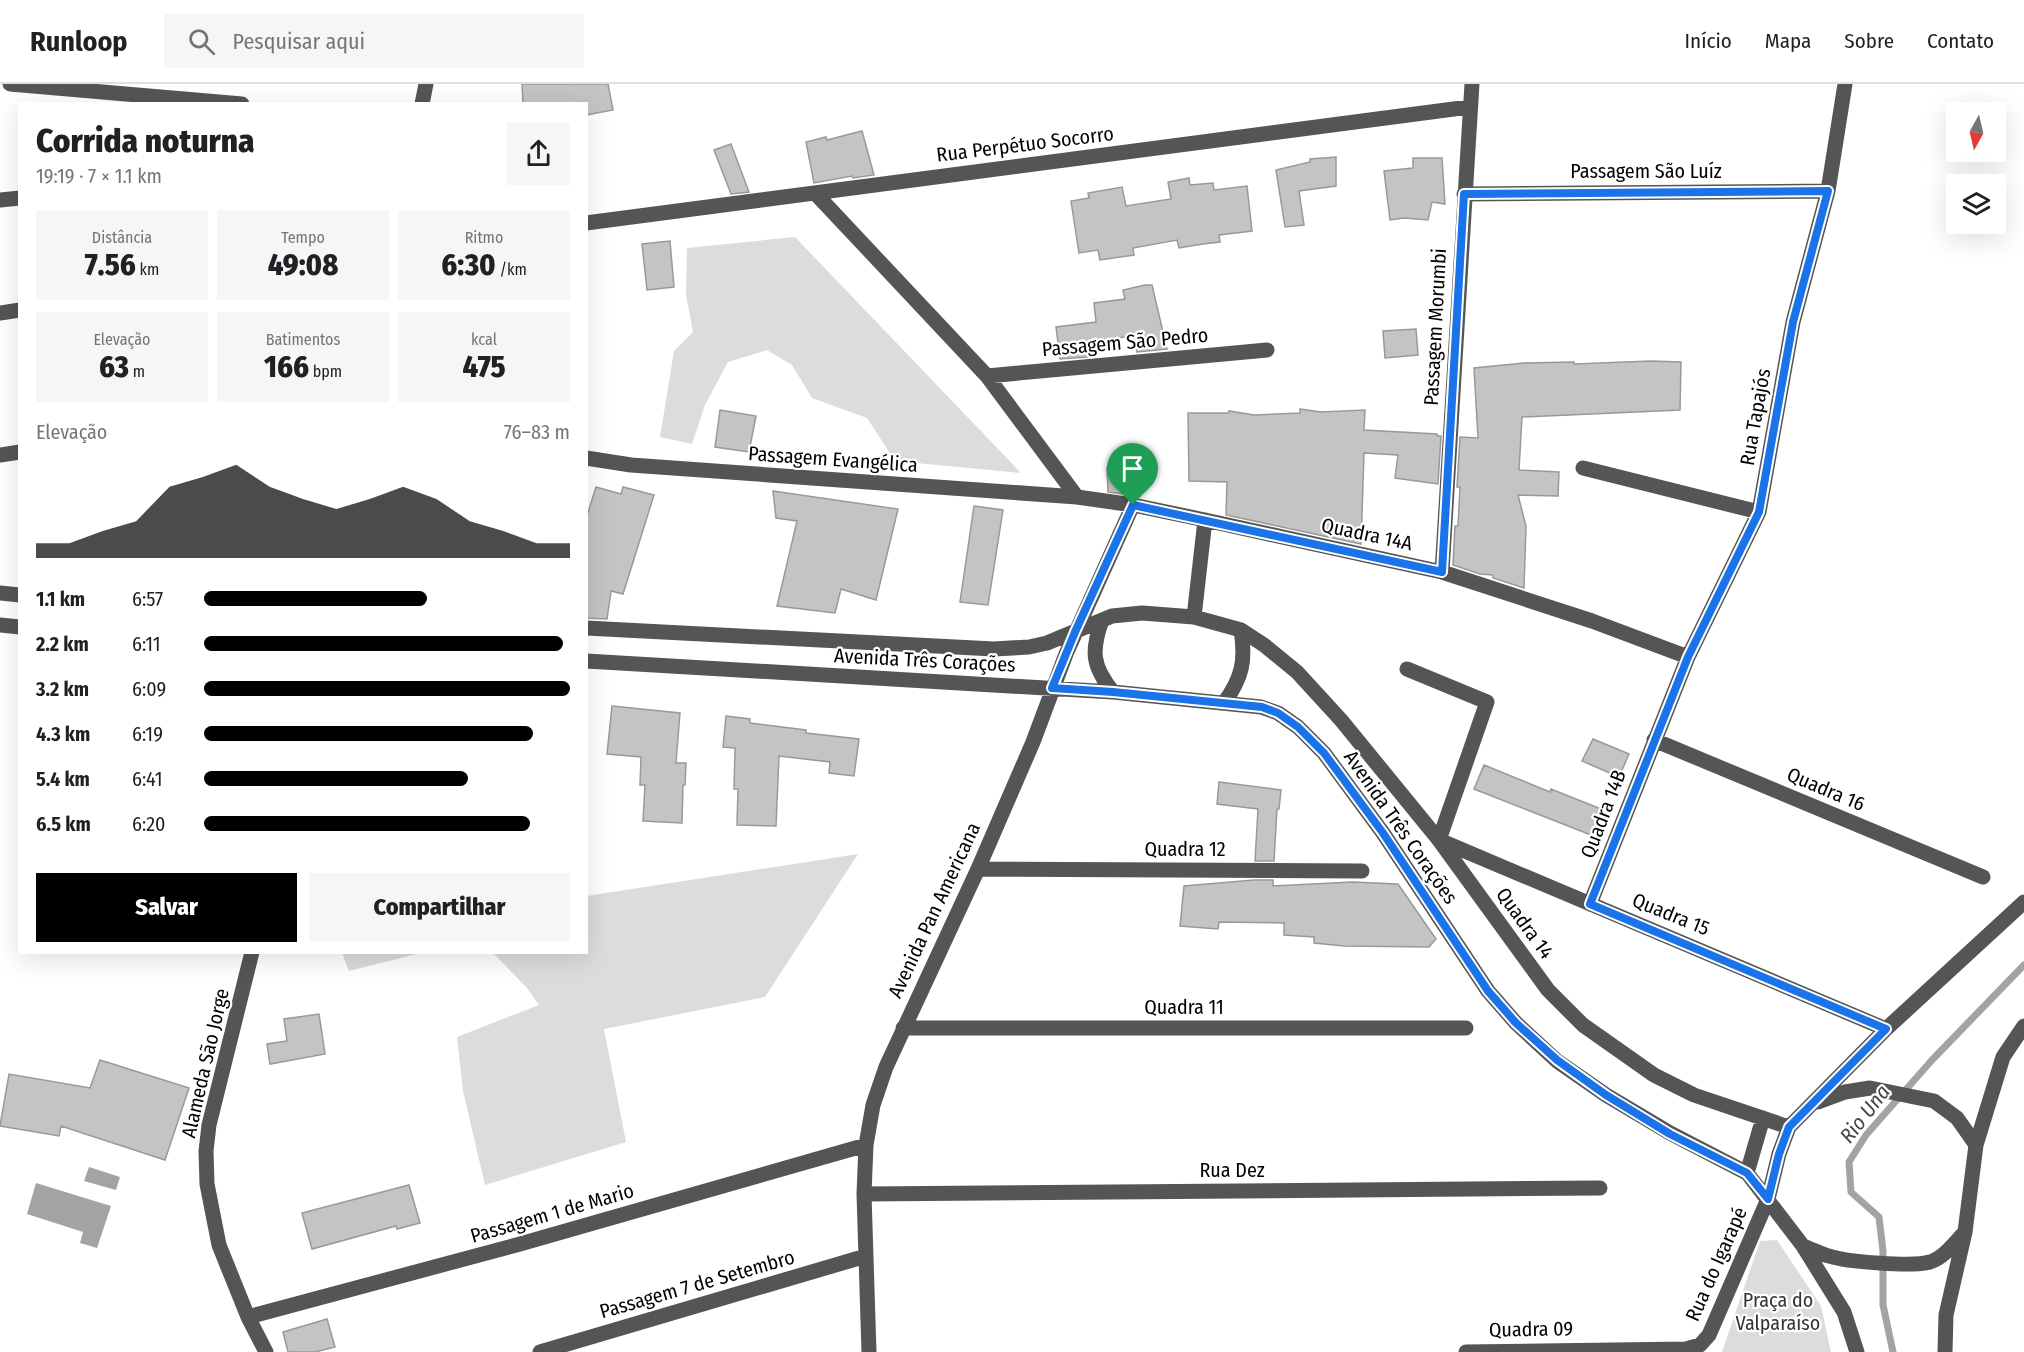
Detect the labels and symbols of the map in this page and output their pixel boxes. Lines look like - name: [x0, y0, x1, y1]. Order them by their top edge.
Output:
- north arrow: [1946, 102, 2006, 162]
- street label: Rua Perpétuo Socorro: [935, 121, 1115, 167]
- street label: Passagem São Luíz: [1570, 159, 1722, 183]
- street label: Passagem Morumbi: [1419, 248, 1451, 406]
- street label: Passagem São Pedro: [1041, 323, 1209, 361]
- street label: Rua Tapajós: [1735, 367, 1775, 467]
- street label: Passagem Evangélica: [747, 441, 919, 477]
- pin: [1107, 443, 1158, 505]
- street label: Quadra 14A: [1319, 513, 1415, 555]
- street label: Avenida Três Corações: [834, 643, 1016, 677]
- street label: Avenida Três Corações: [1339, 746, 1463, 908]
- street label: Quadra 16: [1784, 762, 1869, 816]
- street label: Quadra 14B: [1575, 766, 1631, 862]
- street label: Avenida Pan Americana: [883, 818, 985, 1002]
- street label: Quadra 12: [1144, 837, 1226, 861]
- street label: Quadra 14: [1491, 883, 1559, 963]
- street label: Quadra 15: [1629, 888, 1713, 940]
- street label: Alameda São Jorge: [176, 986, 234, 1140]
- street label: Quadra 11: [1144, 995, 1224, 1019]
- water label: Rio Una: [1834, 1080, 1896, 1148]
- street label: Rua Dez: [1199, 1158, 1265, 1182]
- street label: Passagem 1 de Mario: [468, 1178, 636, 1248]
- street label: Rua do Igarapé: [1680, 1203, 1752, 1325]
- street label: Passagem 7 de Setembro: [597, 1245, 797, 1323]
- park label: Praça do Valparaíso: [1736, 1288, 1820, 1335]
- street label: Quadra 09: [1489, 1316, 1573, 1342]

